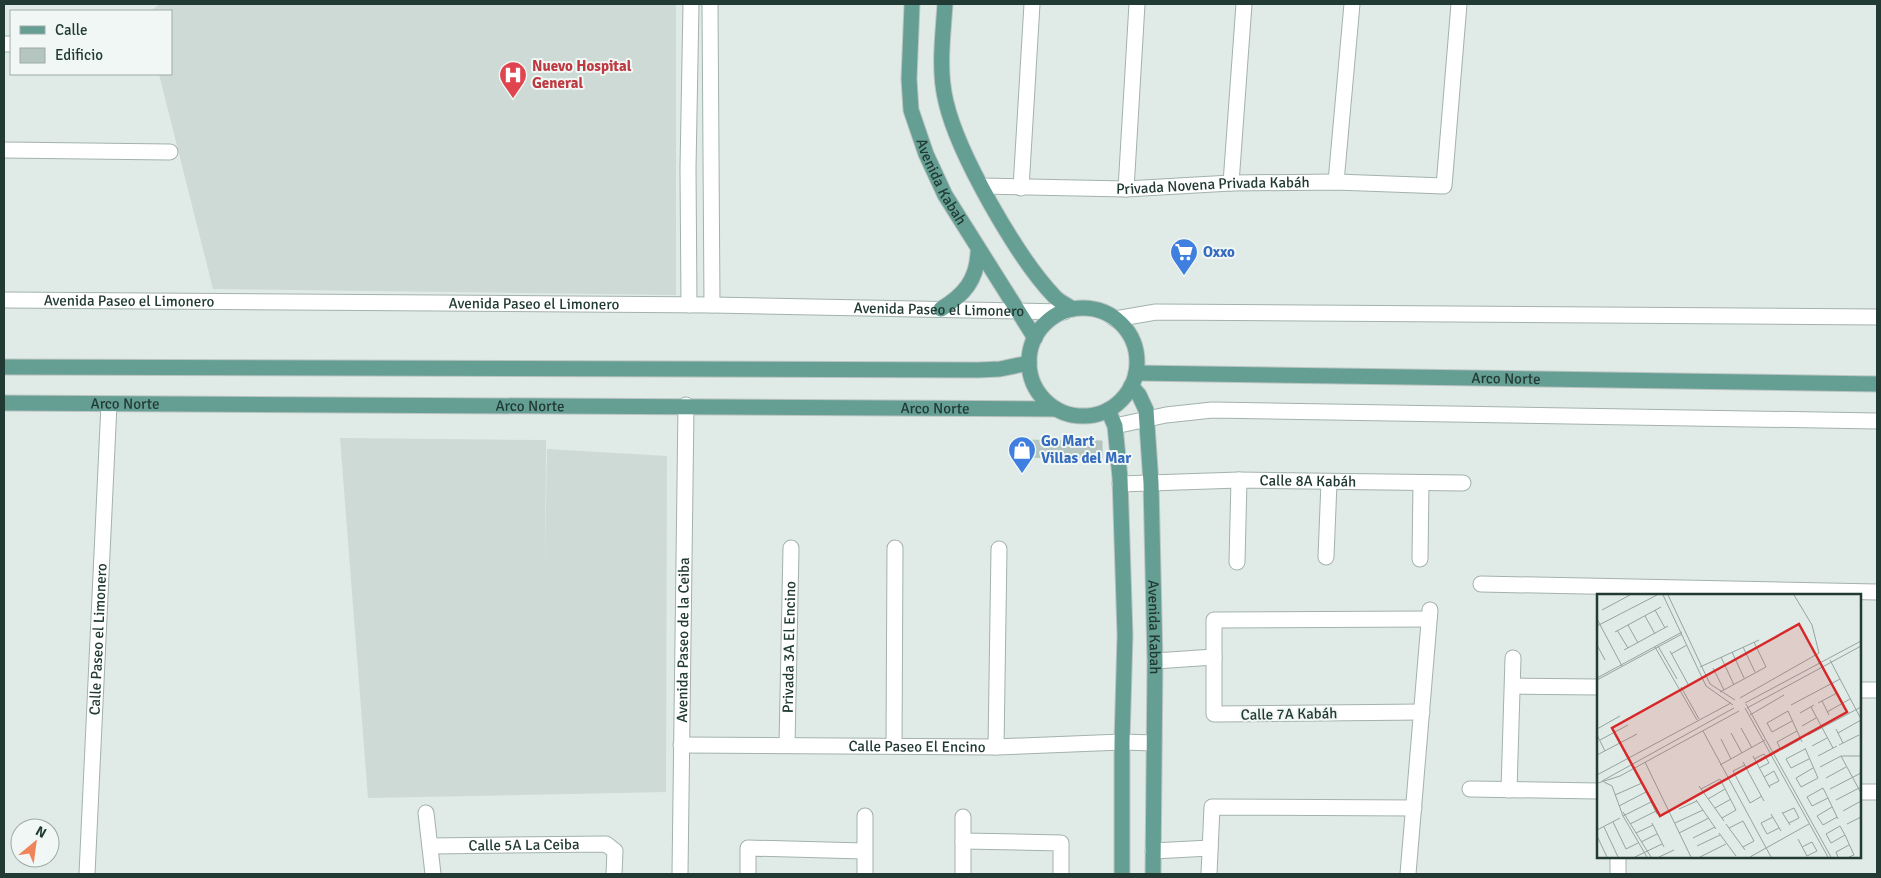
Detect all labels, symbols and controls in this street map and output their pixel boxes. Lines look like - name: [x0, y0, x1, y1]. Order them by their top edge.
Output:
- legend: [10, 10, 172, 75]
- text: Calle: [55, 21, 88, 39]
- text: Edificio: [55, 46, 103, 64]
- place label: Nuevo Hospital General: [532, 57, 632, 92]
- hospital icon: Nuevo Hospital General: [498, 60, 528, 99]
- street label: Avenida Kabah: [912, 136, 970, 228]
- street label: Privada Novena Privada Kabáh: [1116, 173, 1310, 198]
- supermarket icon: Oxxo: [1169, 237, 1199, 276]
- place label: Oxxo: [1203, 243, 1235, 261]
- street label: Avenida Paseo el Limonero: [44, 291, 215, 310]
- street label: Avenida Paseo el Limonero: [449, 294, 620, 313]
- street label: Avenida Paseo el Limonero: [853, 299, 1025, 320]
- street label: Arco Norte: [1471, 369, 1541, 388]
- street label: Arco Norte: [90, 394, 160, 413]
- street label: Arco Norte: [495, 397, 565, 415]
- street label: Arco Norte: [900, 399, 970, 418]
- place label: Go Mart Villas del Mar: [1041, 432, 1131, 467]
- shop icon: Go Mart Villas del Mar: [1007, 435, 1037, 474]
- street label: Calle 8A Kabáh: [1259, 471, 1356, 491]
- street label: Avenida Paseo de la Ceiba: [673, 557, 693, 723]
- street label: Calle Paseo el Limonero: [85, 563, 111, 716]
- street label: Avenida Kabah: [1144, 580, 1164, 675]
- street label: Privada 3A El Encino: [779, 581, 799, 713]
- inset map: [1597, 594, 1861, 858]
- street label: Calle 7A Kabáh: [1241, 704, 1337, 724]
- street label: Calle Paseo El Encino: [848, 737, 986, 756]
- north arrow: [10, 818, 60, 868]
- text: N: [33, 822, 49, 842]
- street label: Calle 5A La Ceiba: [468, 835, 580, 855]

